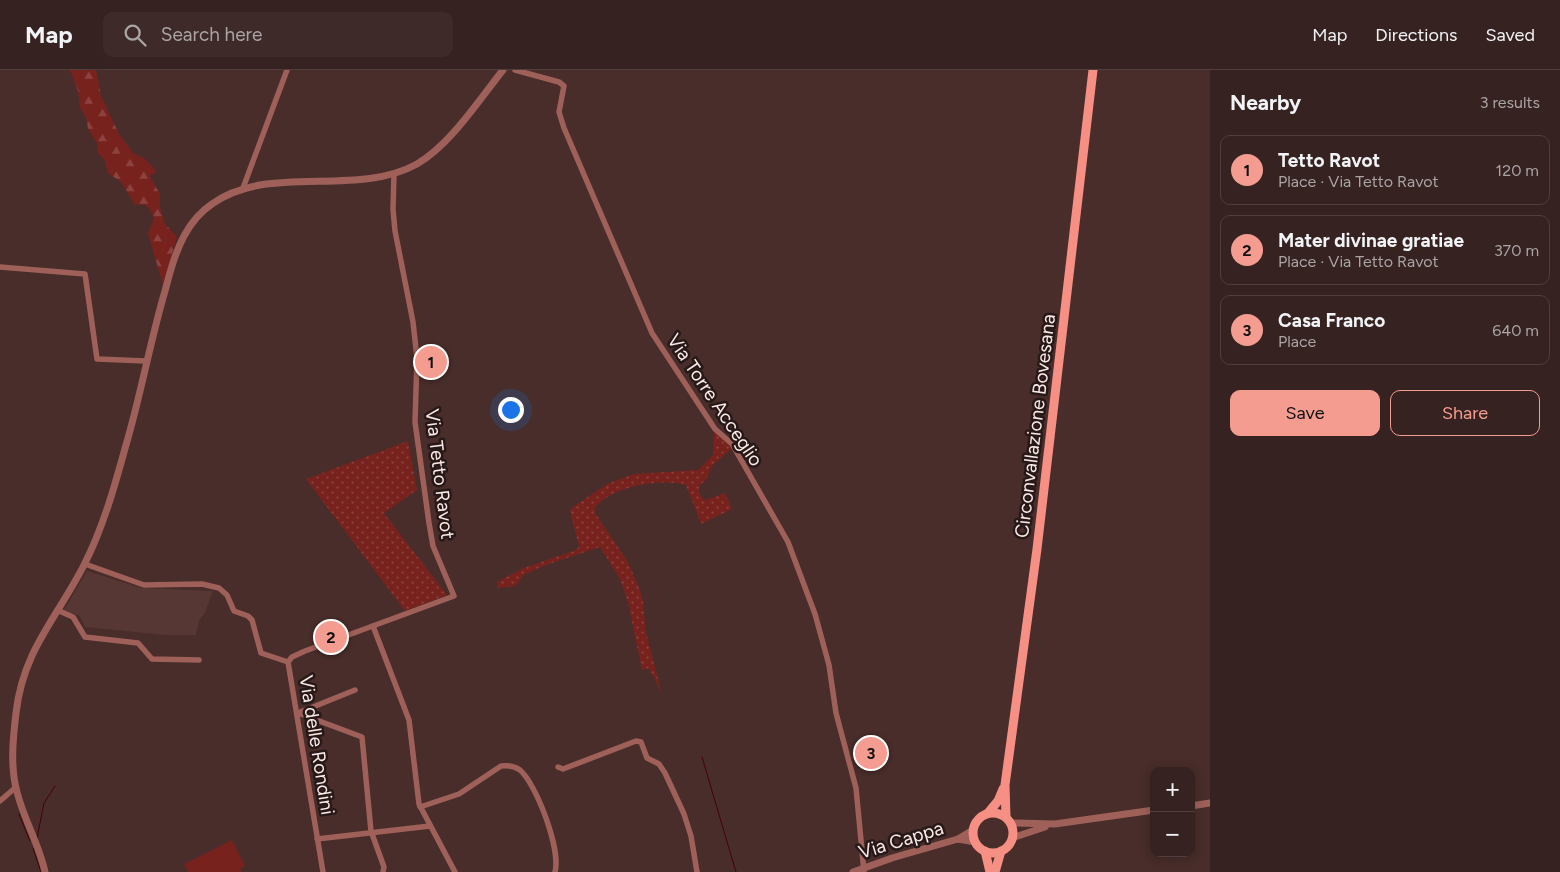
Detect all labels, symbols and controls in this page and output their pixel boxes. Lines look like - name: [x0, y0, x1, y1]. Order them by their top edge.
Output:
- search box: [103, 12, 453, 57]
- text: Map: [25, 20, 73, 49]
- icon: search: [121, 21, 149, 49]
- text: Search here: [161, 23, 262, 46]
- text: Map: [1312, 24, 1347, 46]
- text: Directions: [1375, 24, 1457, 46]
- text: Saved: [1485, 24, 1535, 46]
- text: Nearby: [1230, 90, 1301, 115]
- text: 3 results: [1480, 93, 1540, 112]
- text: Tetto Ravot: [1278, 149, 1380, 172]
- text: 1: [1244, 161, 1250, 180]
- text: 120 m: [1496, 161, 1539, 180]
- text: Place · Via Tetto Ravot: [1278, 172, 1439, 191]
- text: Mater divinae gratiae: [1278, 229, 1464, 252]
- text: 2: [1242, 241, 1252, 260]
- text: 370 m: [1494, 241, 1539, 260]
- text: Place · Via Tetto Ravot: [1278, 252, 1439, 271]
- text: Casa Franco: [1278, 309, 1385, 332]
- street label: Circonvallazione Bovesana: [1010, 313, 1060, 539]
- text: 3: [1243, 321, 1251, 340]
- text: 640 m: [1492, 321, 1539, 340]
- street label: Via Torre Acceglio: [662, 329, 768, 471]
- text: Place: [1278, 332, 1316, 351]
- pin: 1: [415, 343, 447, 381]
- button: Save: [1230, 390, 1380, 436]
- button: Share: [1390, 390, 1540, 436]
- your location: [498, 397, 524, 423]
- street label: Via Tetto Ravot: [421, 408, 459, 540]
- pin: 2: [315, 618, 347, 656]
- street label: Via delle Rondini: [295, 674, 339, 816]
- pin: 3: [855, 734, 887, 772]
- map controls: [1150, 767, 1195, 857]
- button: +: [1150, 767, 1195, 812]
- button: −: [1150, 812, 1195, 857]
- street label: Via Cappa: [856, 816, 946, 864]

